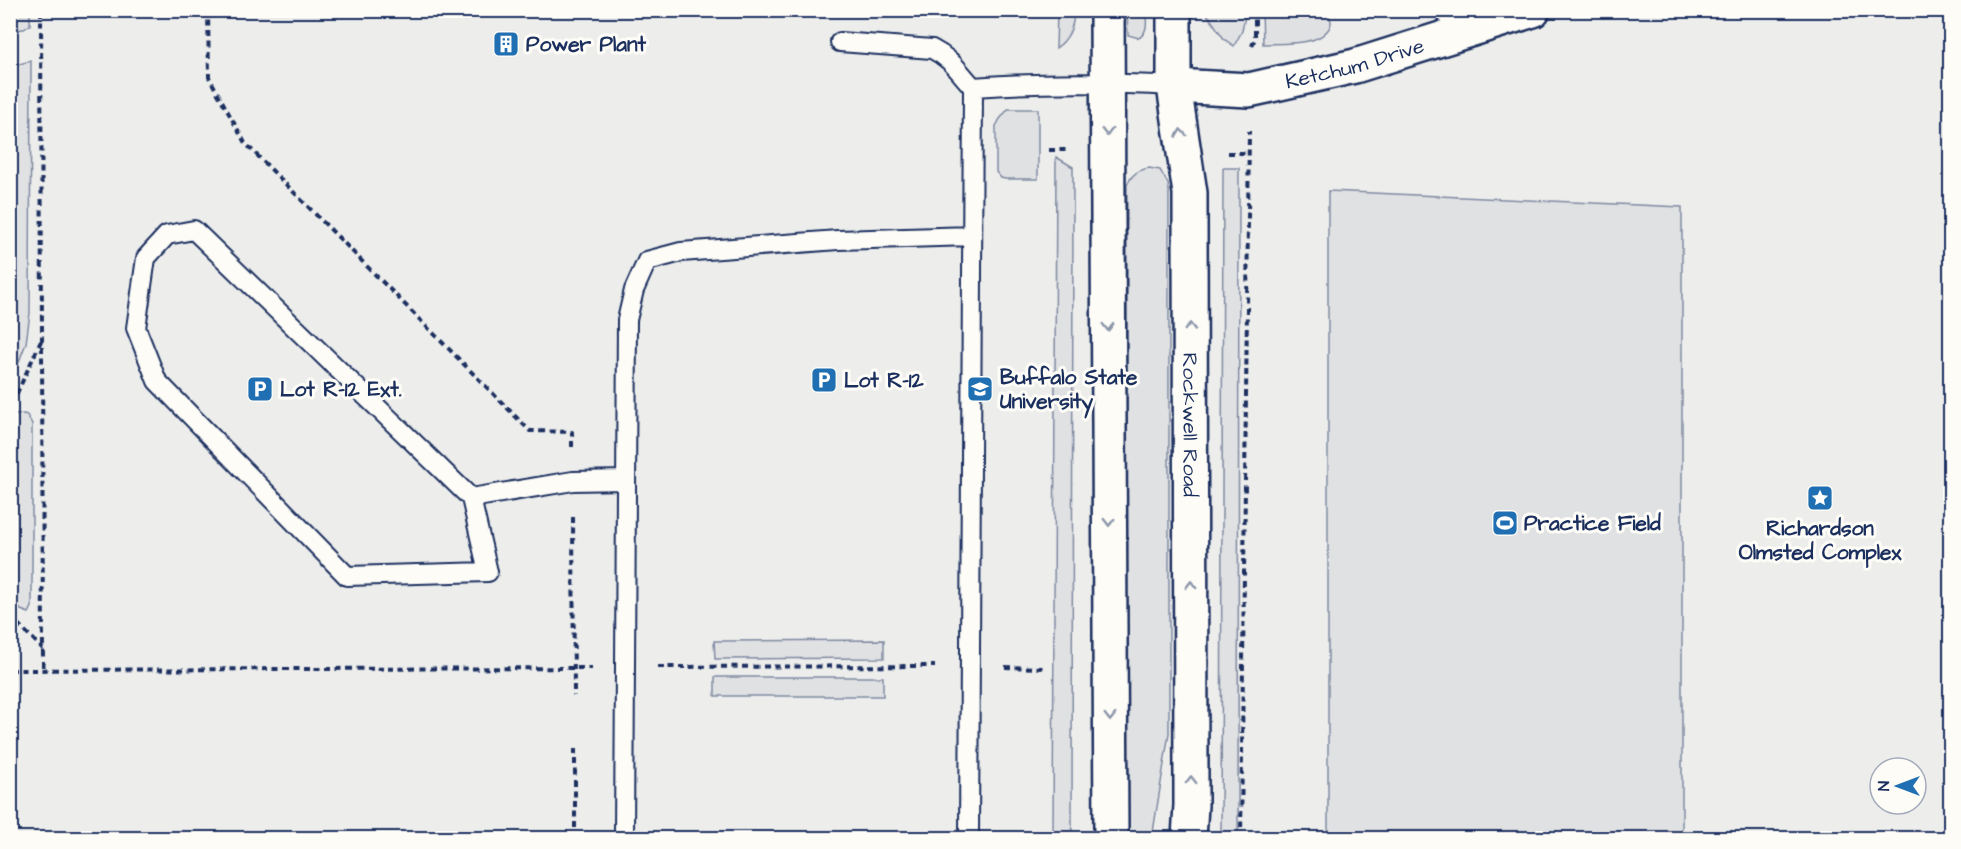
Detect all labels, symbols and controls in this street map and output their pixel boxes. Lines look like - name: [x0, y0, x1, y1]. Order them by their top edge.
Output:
- building icon: Power Plant: [491, 29, 521, 59]
- place label: Power Plant: [526, 30, 646, 59]
- street label: Ketchum Drive: [1283, 31, 1427, 96]
- one-way arrow: [1101, 127, 1114, 136]
- one-way arrow: [1175, 128, 1187, 137]
- one-way arrow: [1102, 322, 1115, 331]
- one-way arrow: [1184, 323, 1196, 332]
- street label: Rockwell Road: [1176, 352, 1205, 497]
- place label: Buffalo State University: [1000, 363, 1138, 419]
- parking icon: Lot R-12: [809, 365, 839, 395]
- place label: Lot R-12: [844, 366, 924, 395]
- parking icon: Lot R-12 Ext.: [245, 374, 275, 404]
- school or university icon: Buffalo State University: [965, 374, 995, 404]
- place label: Lot R-12 Ext.: [280, 375, 402, 404]
- place icon: Richardson Olmsted Complex: [1805, 483, 1835, 513]
- sports icon: Practice Field: [1490, 508, 1520, 538]
- place label: Practice Field: [1524, 509, 1661, 538]
- place label: Richardson Olmsted Complex: [1739, 514, 1902, 568]
- one-way arrow: [1103, 517, 1115, 526]
- one-way arrow: [1185, 581, 1197, 590]
- one-way arrow: [1104, 712, 1116, 721]
- north arrow: [1868, 756, 1928, 816]
- one-way arrow: [1185, 776, 1197, 785]
- text: N: [1873, 781, 1895, 791]

